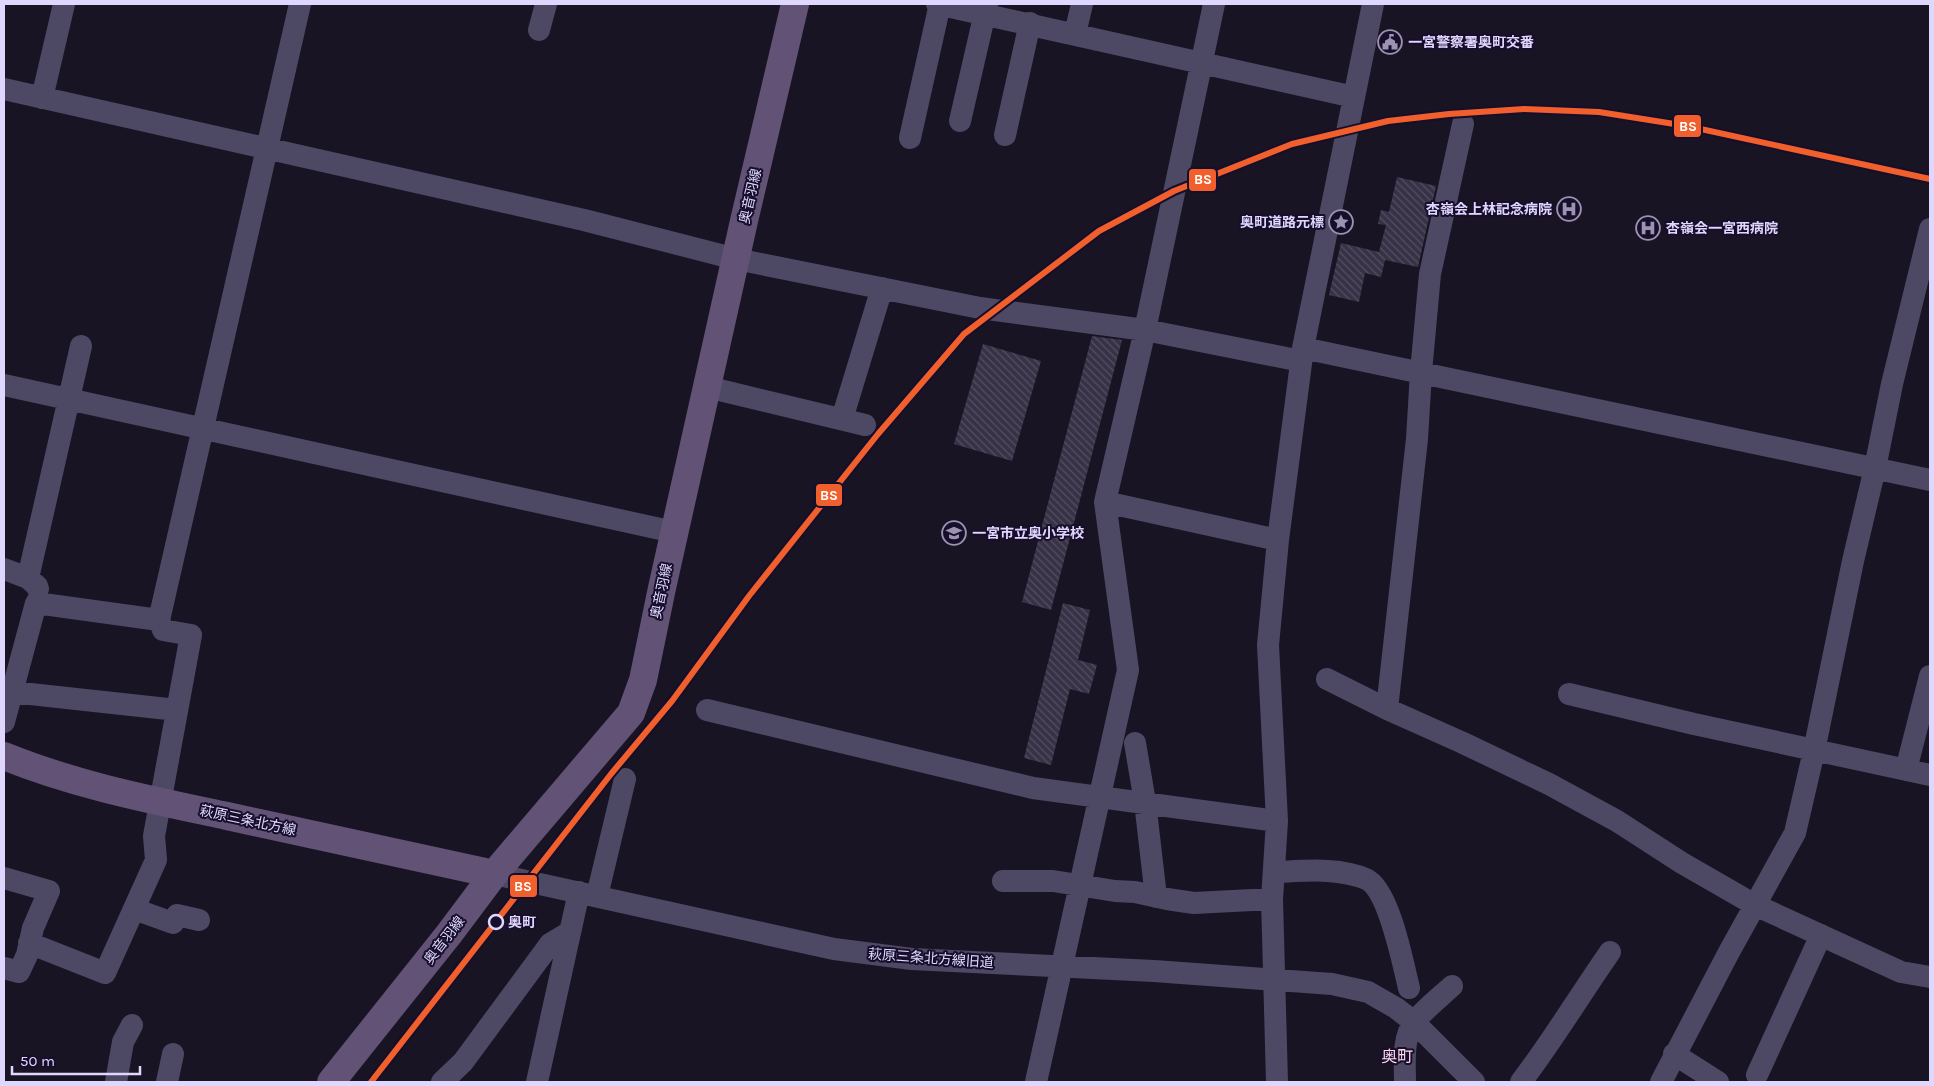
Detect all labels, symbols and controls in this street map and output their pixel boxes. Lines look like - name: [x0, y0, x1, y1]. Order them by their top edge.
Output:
- public building icon: 一宮警察署奥町交番: [1377, 29, 1403, 55]
- place label: 一宮警察署奥町交番: [1408, 34, 1534, 51]
- line badge: BS: [1673, 114, 1702, 138]
- text: BS: [1679, 118, 1697, 135]
- street label: 奥音羽線: [736, 167, 765, 225]
- line badge: BS: [1188, 168, 1217, 192]
- text: BS: [1194, 171, 1212, 188]
- hospital icon: 杏嶺会上林記念病院: [1556, 196, 1582, 222]
- place label: 杏嶺会上林記念病院: [1426, 201, 1552, 218]
- place icon: 奥町道路元標: [1328, 209, 1354, 235]
- place label: 奥町道路元標: [1240, 214, 1324, 231]
- hospital icon: 杏嶺会一宮西病院: [1635, 215, 1661, 241]
- place label: 杏嶺会一宮西病院: [1666, 220, 1778, 237]
- line badge: BS: [815, 483, 843, 507]
- text: BS: [820, 487, 838, 504]
- school or university icon: 一宮市立奥小学校: [941, 520, 967, 546]
- place label: 一宮市立奥小学校: [972, 525, 1084, 542]
- street label: 奥音羽線: [647, 562, 676, 620]
- street label: 萩原三条北方線: [198, 802, 298, 839]
- line badge: BS: [509, 874, 538, 898]
- text: BS: [514, 878, 532, 895]
- street label: 奥音羽線: [420, 913, 468, 968]
- marker: 奥町: [488, 914, 504, 930]
- place label: 奥町: [508, 914, 536, 931]
- street label: 萩原三条北方線旧道: [868, 946, 994, 971]
- scale bar: [12, 1044, 140, 1076]
- district label: 奥町: [1381, 1047, 1413, 1066]
- text: 50 m: [20, 1052, 55, 1070]

